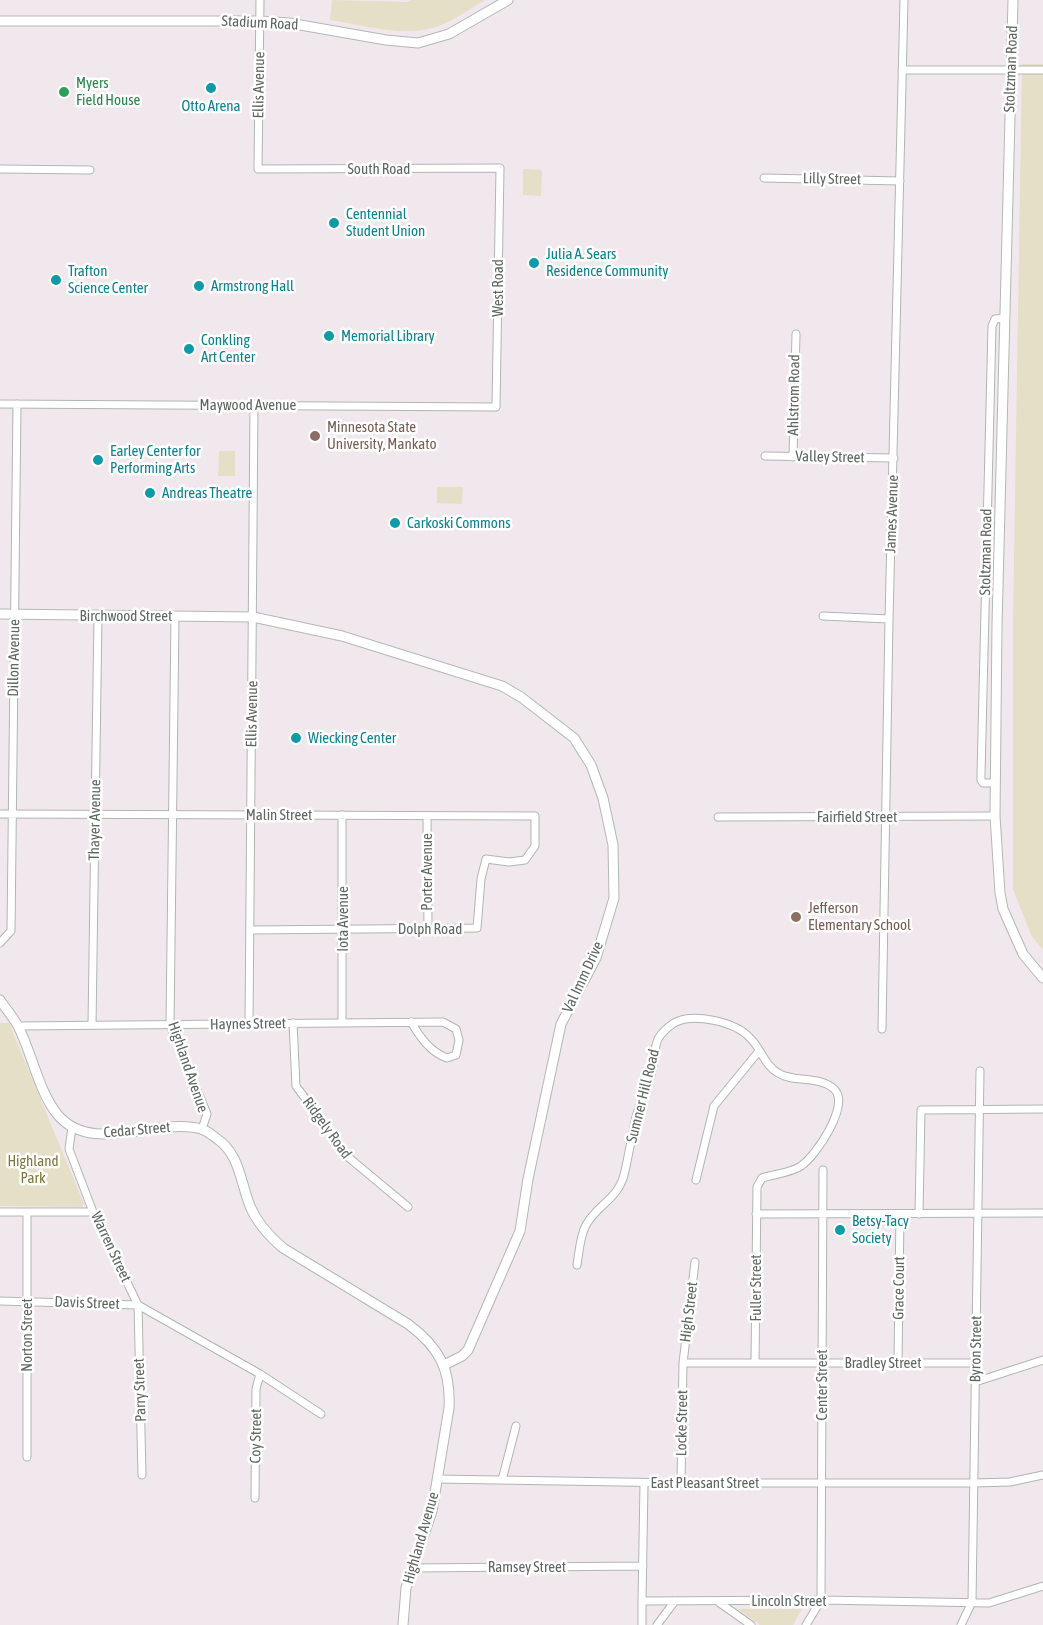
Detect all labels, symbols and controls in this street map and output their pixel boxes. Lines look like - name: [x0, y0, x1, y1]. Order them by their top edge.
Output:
- street label: Stadium Road: [221, 12, 299, 34]
- street label: Stoltzman Road: [1000, 25, 1022, 113]
- street label: Ellis Avenue: [249, 52, 269, 118]
- place label: Myers Field House: [76, 74, 140, 109]
- marker: Otto Arena: [204, 81, 218, 95]
- marker: Myers Field House: [57, 85, 71, 99]
- place label: Otto Arena: [181, 97, 241, 115]
- street label: South Road: [348, 160, 410, 178]
- street label: Lilly Street: [803, 169, 861, 189]
- place label: Centennial Student Union: [346, 205, 425, 240]
- marker: Centennial Student Union: [327, 216, 341, 230]
- place label: Julia A. Sears Residence Community: [546, 245, 669, 280]
- marker: Julia A. Sears Residence Community: [527, 256, 541, 270]
- street label: West Road: [489, 259, 507, 317]
- place label: Trafton Science Center: [68, 262, 148, 297]
- marker: Trafton Science Center: [49, 273, 63, 287]
- place label: Armstrong Hall: [211, 277, 294, 295]
- marker: Armstrong Hall: [192, 279, 206, 293]
- place label: Memorial Library: [341, 327, 435, 345]
- marker: Memorial Library: [322, 329, 336, 343]
- place label: Conkling Art Center: [201, 331, 255, 366]
- marker: Conkling Art Center: [182, 342, 196, 356]
- street label: Ahlstrom Road: [784, 354, 804, 436]
- street label: Maywood Avenue: [200, 396, 296, 414]
- place label: Minnesota State University, Mankato: [327, 418, 436, 453]
- marker: Minnesota State University, Mankato: [308, 429, 322, 443]
- place label: Earley Center for Performing Arts: [110, 442, 200, 477]
- street label: Valley Street: [795, 447, 865, 467]
- marker: Earley Center for Performing Arts: [91, 453, 105, 467]
- street label: James Avenue: [882, 475, 902, 553]
- place label: Andreas Theatre: [162, 484, 252, 502]
- marker: Andreas Theatre: [143, 486, 157, 500]
- street label: Stoltzman Road: [976, 508, 996, 596]
- place label: Carkoski Commons: [407, 514, 510, 532]
- marker: Carkoski Commons: [388, 516, 402, 530]
- street label: Birchwood Street: [80, 607, 172, 625]
- street label: Dillon Avenue: [4, 619, 24, 697]
- street label: Ellis Avenue: [242, 681, 262, 747]
- place label: Wiecking Center: [308, 729, 396, 747]
- marker: Wiecking Center: [289, 731, 303, 745]
- street label: Thayer Avenue: [85, 779, 105, 861]
- street label: Malin Street: [246, 806, 312, 824]
- street label: Fairfield Street: [817, 808, 897, 826]
- street label: Porter Avenue: [418, 833, 436, 911]
- street label: Iota Avenue: [334, 886, 352, 952]
- place label: Jefferson Elementary School: [808, 899, 911, 934]
- marker: Jefferson Elementary School: [789, 910, 803, 924]
- street label: Dolph Road: [398, 920, 462, 938]
- street label: Val Imm Drive: [559, 939, 607, 1015]
- street label: Haynes Street: [210, 1014, 286, 1034]
- street label: Highland Avenue: [164, 1019, 212, 1115]
- street label: Sumner Hill Road: [623, 1047, 663, 1145]
- street label: Ridgely Road: [299, 1094, 355, 1162]
- street label: Cedar Street: [103, 1118, 171, 1142]
- park label: Highland Park: [7, 1152, 59, 1187]
- street label: Warren Street: [87, 1209, 135, 1285]
- place label: Betsy-Tacy Society: [852, 1212, 909, 1247]
- marker: Betsy-Tacy Society: [833, 1223, 847, 1237]
- street label: Fuller Street: [747, 1254, 765, 1322]
- street label: Grace Court: [889, 1256, 909, 1320]
- street label: High Street: [676, 1281, 702, 1343]
- street label: Davis Street: [54, 1293, 120, 1313]
- street label: Norton Street: [18, 1298, 36, 1372]
- street label: Byron Street: [966, 1315, 986, 1383]
- street label: Center Street: [813, 1349, 831, 1421]
- street label: Bradley Street: [845, 1354, 921, 1372]
- street label: Parry Street: [130, 1358, 150, 1422]
- street label: Locke Street: [672, 1390, 692, 1456]
- street label: Coy Street: [247, 1408, 265, 1464]
- street label: East Pleasant Street: [651, 1474, 759, 1492]
- street label: Highland Avenue: [399, 1490, 443, 1586]
- street label: Ramsey Street: [488, 1558, 566, 1576]
- street label: Lincoln Street: [751, 1592, 827, 1610]

